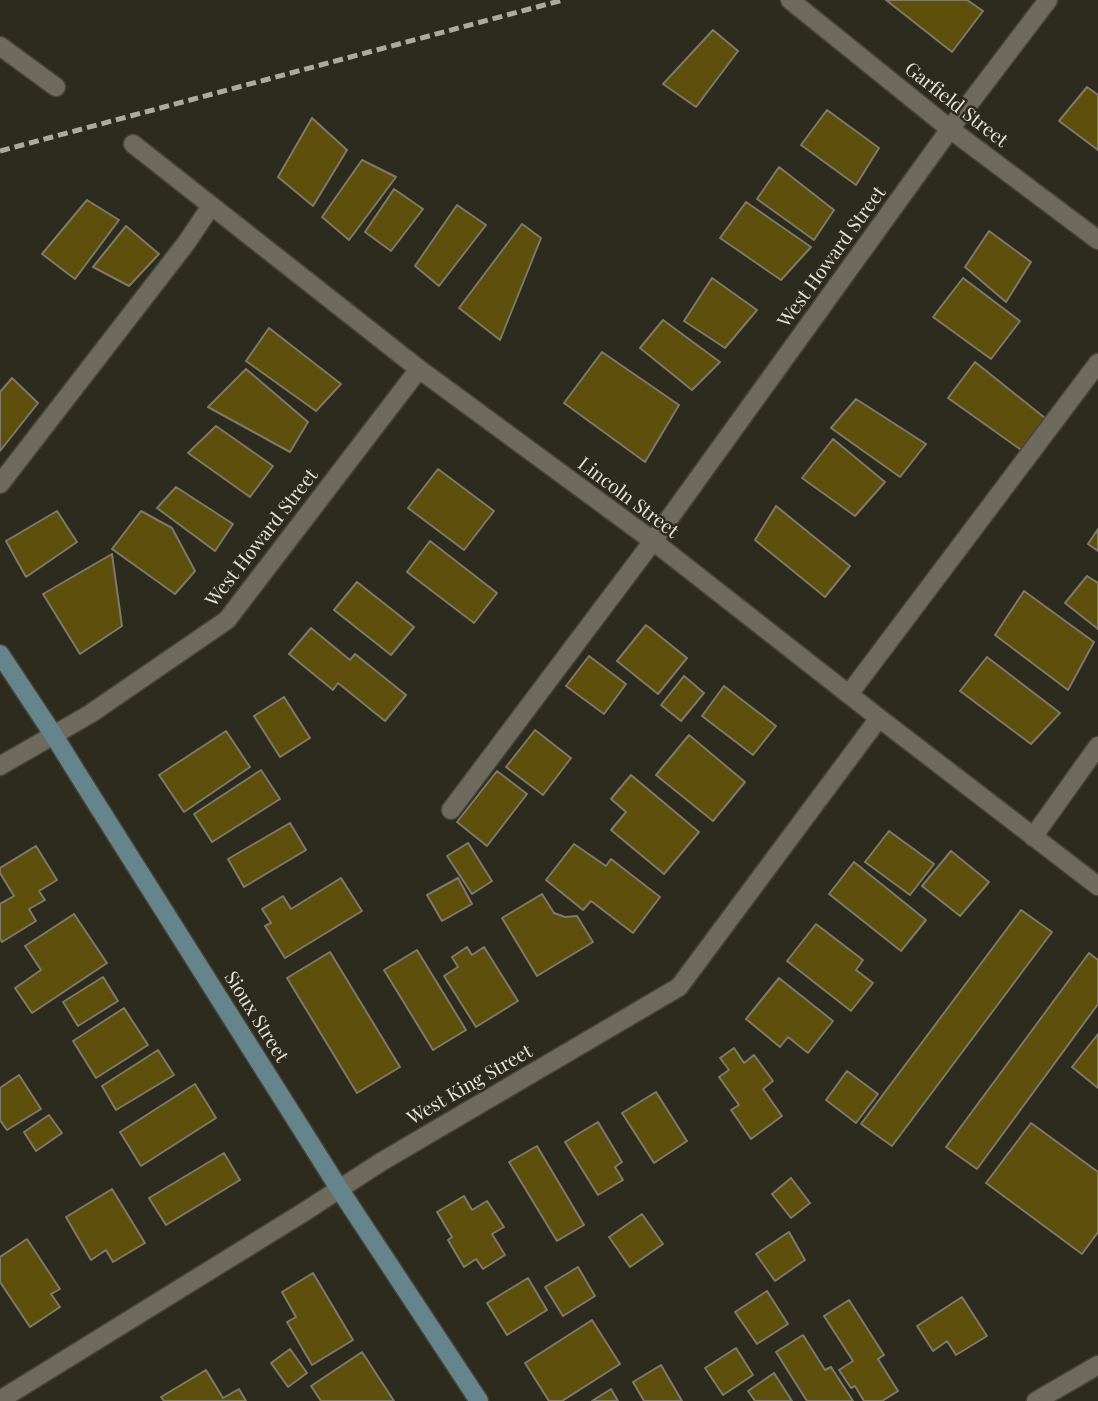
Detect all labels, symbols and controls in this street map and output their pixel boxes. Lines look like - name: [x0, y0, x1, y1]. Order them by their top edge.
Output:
- street label: Garfield Street: [900, 58, 1012, 152]
- street label: West Howard Street: [773, 182, 891, 332]
- street label: Lincoln Street: [573, 453, 683, 543]
- street label: West Howard Street: [201, 465, 323, 611]
- street label: Sioux Street: [219, 967, 293, 1067]
- street label: West King Street: [404, 1040, 536, 1130]

